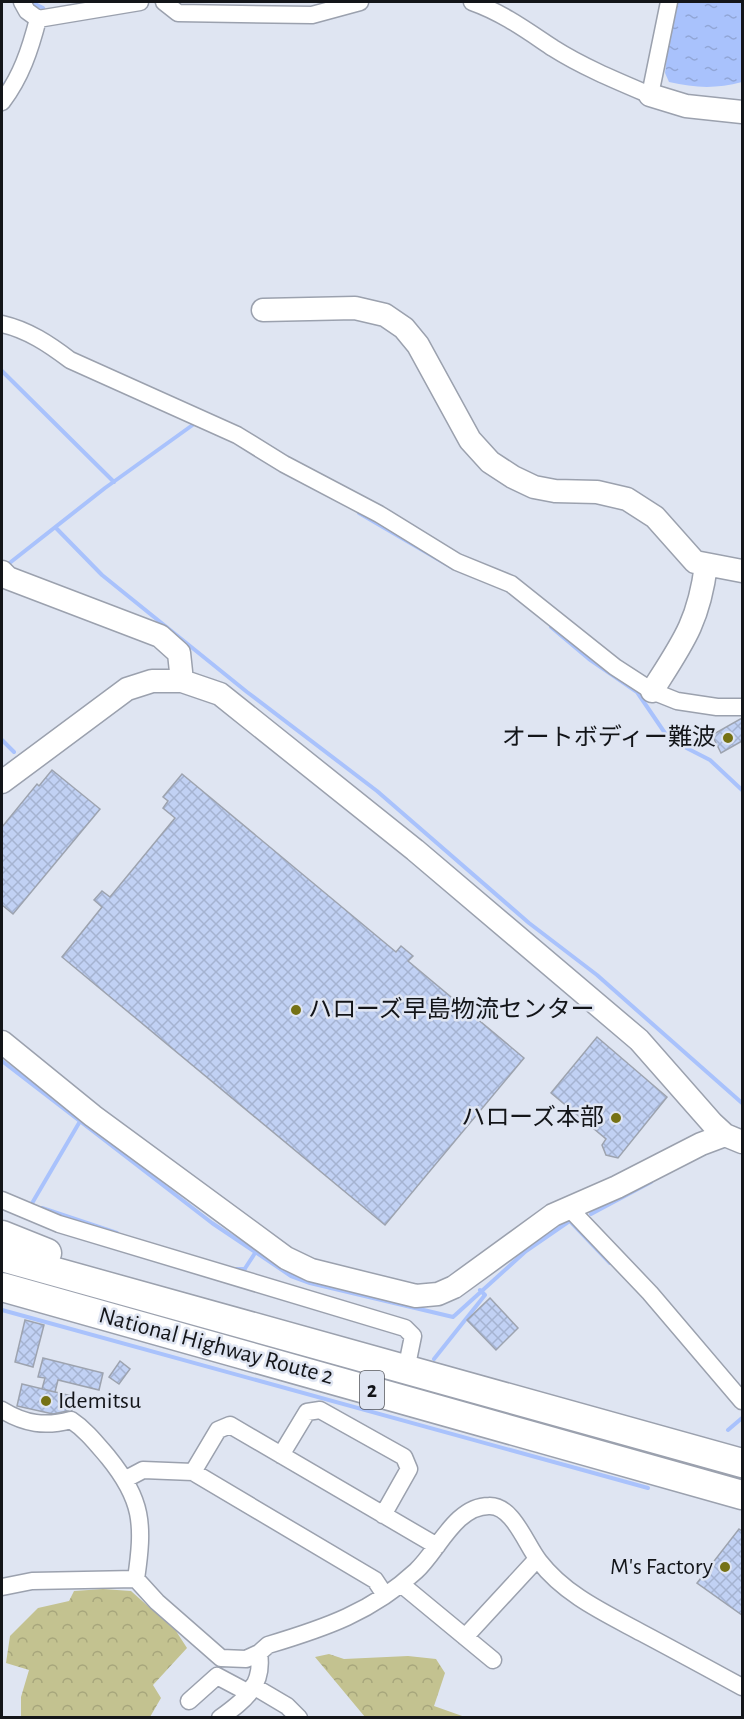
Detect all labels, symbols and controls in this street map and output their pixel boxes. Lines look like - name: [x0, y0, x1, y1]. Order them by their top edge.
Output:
- place label: オートボディー難波: [502, 724, 716, 750]
- marker: オートボディー難波: [721, 731, 735, 745]
- place label: ハローズ早島物流センター: [308, 996, 595, 1022]
- marker: ハローズ早島物流センター: [289, 1003, 303, 1017]
- place label: ハローズ本部: [461, 1104, 604, 1130]
- marker: ハローズ本部: [609, 1111, 623, 1125]
- street label: National Highway Route 2: [96, 1303, 336, 1389]
- road number: 2: [360, 1371, 384, 1409]
- place label: Idemitsu: [58, 1389, 141, 1413]
- marker: Idemitsu: [39, 1394, 53, 1408]
- place label: M's Factory: [610, 1555, 713, 1579]
- marker: M's Factory: [718, 1560, 732, 1574]

